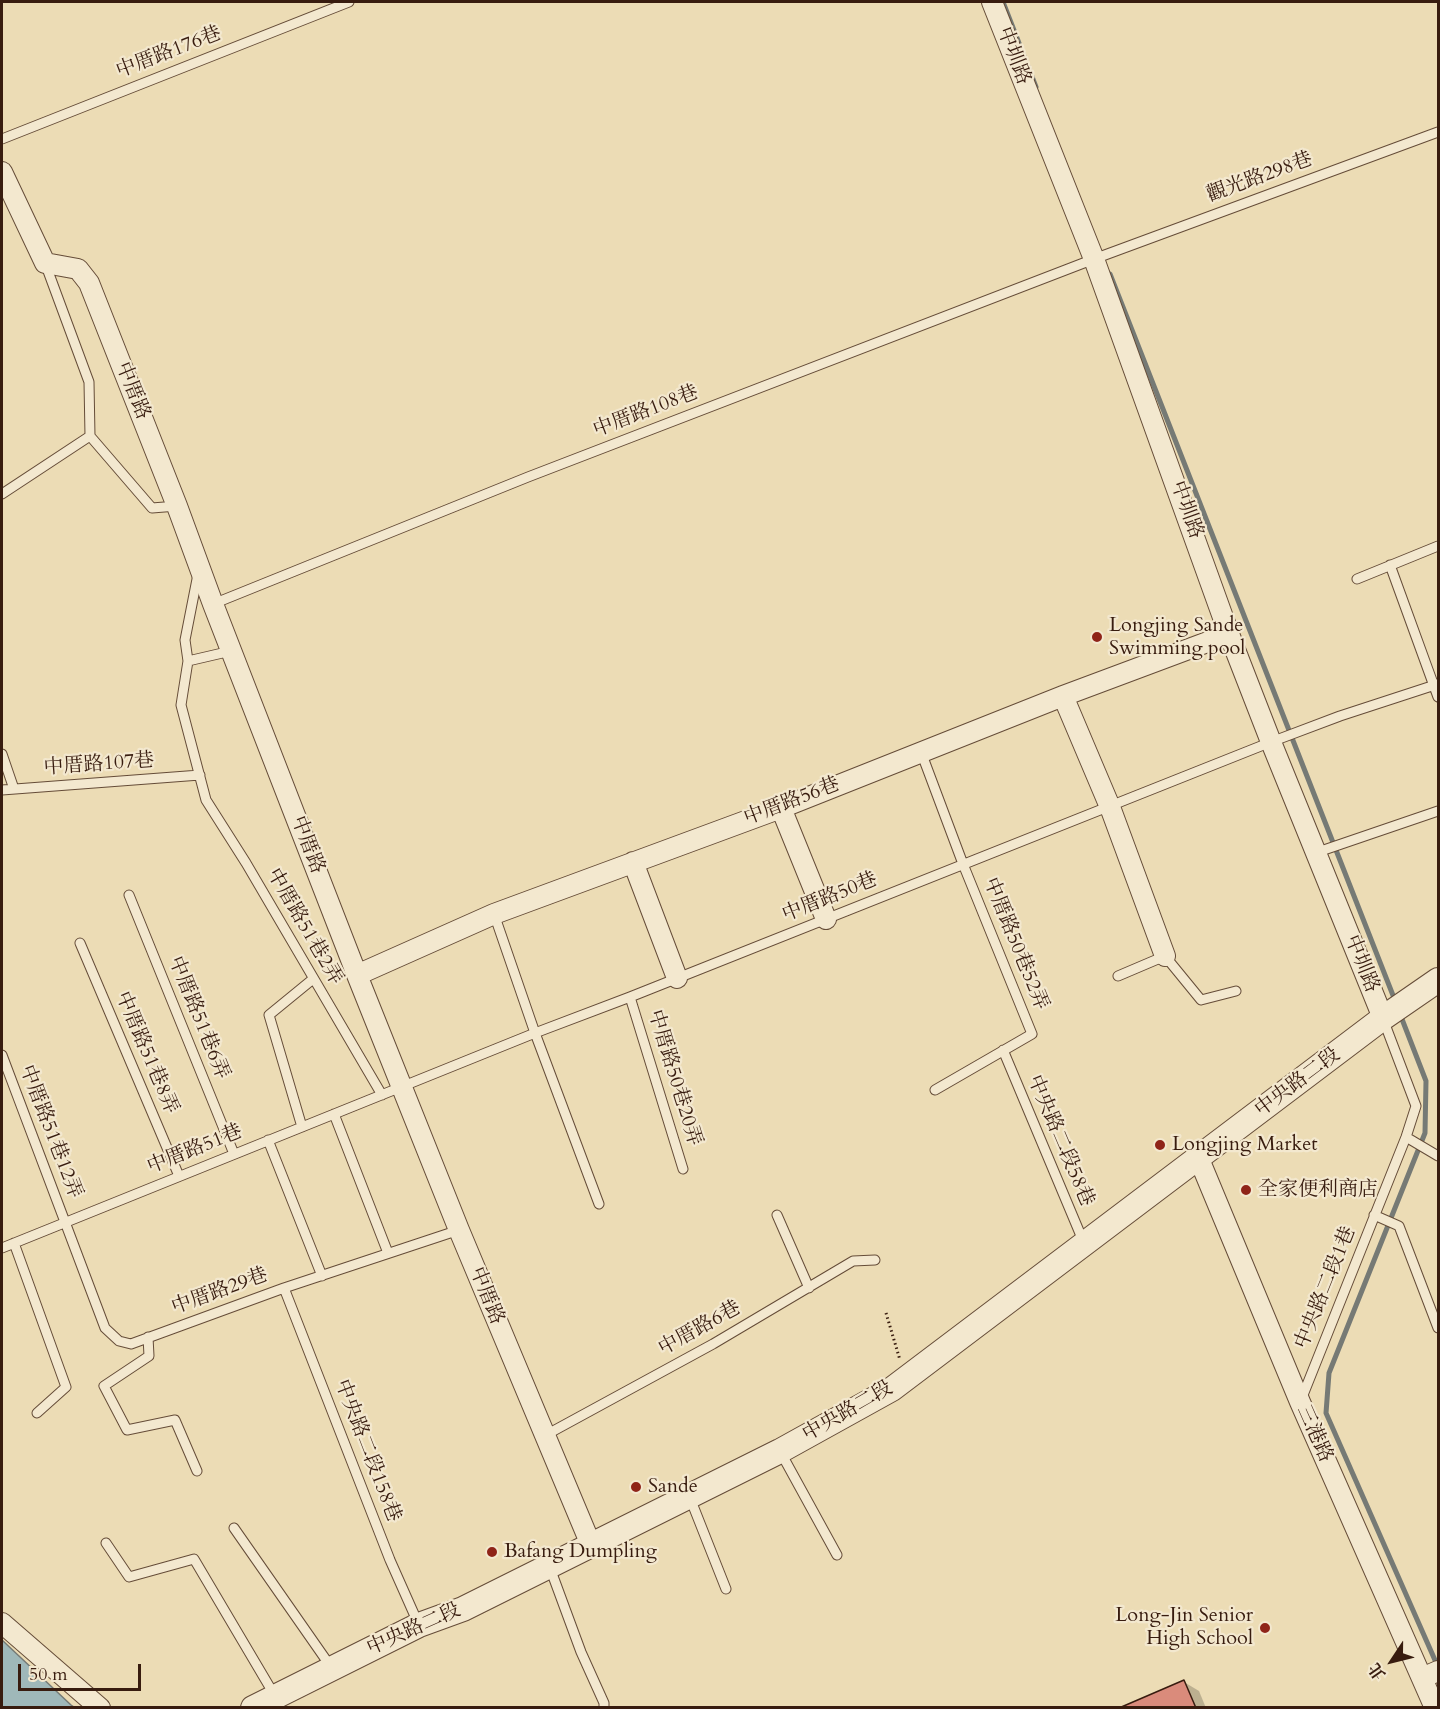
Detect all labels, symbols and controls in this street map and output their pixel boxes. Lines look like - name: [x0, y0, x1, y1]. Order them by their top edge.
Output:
- street label: 中厝路176巷: [113, 22, 225, 84]
- street label: 中圳路: [991, 24, 1035, 88]
- street label: 觀光路298巷: [1204, 148, 1316, 208]
- street label: 中厝路: [110, 359, 154, 423]
- street label: 中厝路108巷: [590, 381, 702, 443]
- street label: 中圳路: [1164, 478, 1208, 542]
- place label: Longjing Sande Swimming pool: [1109, 614, 1245, 661]
- marker: Longjing Sande Swimming pool: [1090, 630, 1104, 644]
- street label: 中厝路107巷: [43, 749, 155, 781]
- street label: 中厝路56巷: [741, 773, 843, 831]
- street label: 中厝路: [285, 813, 329, 877]
- street label: 中厝路51巷2弄: [261, 864, 347, 990]
- street label: 中厝路50巷: [779, 868, 881, 928]
- street label: 中厝路50巷52弄: [977, 874, 1053, 1014]
- street label: 中圳路: [1339, 932, 1383, 996]
- street label: 中厝路51巷6弄: [162, 953, 234, 1083]
- street label: 中厝路51巷8弄: [109, 988, 183, 1118]
- street label: 中厝路50巷20弄: [642, 1007, 706, 1149]
- street label: 中央路二段: [1251, 1043, 1345, 1123]
- street label: 中厝路51巷12弄: [14, 1062, 86, 1202]
- street label: 中央路二段58巷: [1022, 1072, 1098, 1210]
- street label: 中厝路51巷: [144, 1120, 246, 1180]
- place label: Longjing Market: [1172, 1133, 1318, 1157]
- marker: Longjing Market: [1153, 1138, 1167, 1152]
- place label: 全家便利商店: [1258, 1178, 1378, 1202]
- marker: 全家便利商店: [1239, 1183, 1253, 1197]
- street label: 中央路二段1巷: [1290, 1223, 1362, 1353]
- street label: 中厝路29巷: [169, 1264, 271, 1320]
- street label: 中厝路: [464, 1264, 508, 1328]
- street label: 中厝路6巷: [655, 1297, 745, 1361]
- street label: 中央路二段158巷: [329, 1376, 405, 1526]
- street label: 中央路二段: [799, 1377, 897, 1447]
- street label: 三港路: [1291, 1402, 1337, 1466]
- place label: Sande: [648, 1475, 698, 1499]
- marker: Sande: [629, 1480, 643, 1494]
- place label: Bafang Dumpling: [504, 1540, 657, 1564]
- marker: Bafang Dumpling: [485, 1545, 499, 1559]
- street label: 中央路二段: [363, 1599, 465, 1661]
- place label: Long-Jin Senior High School: [1115, 1604, 1253, 1651]
- marker: Long-Jin Senior High School: [1258, 1621, 1272, 1635]
- north arrow: [1362, 1631, 1422, 1691]
- scale bar: [21, 1652, 144, 1690]
- text: 北: [1364, 1658, 1391, 1684]
- text: 50 m: [29, 1662, 68, 1687]

